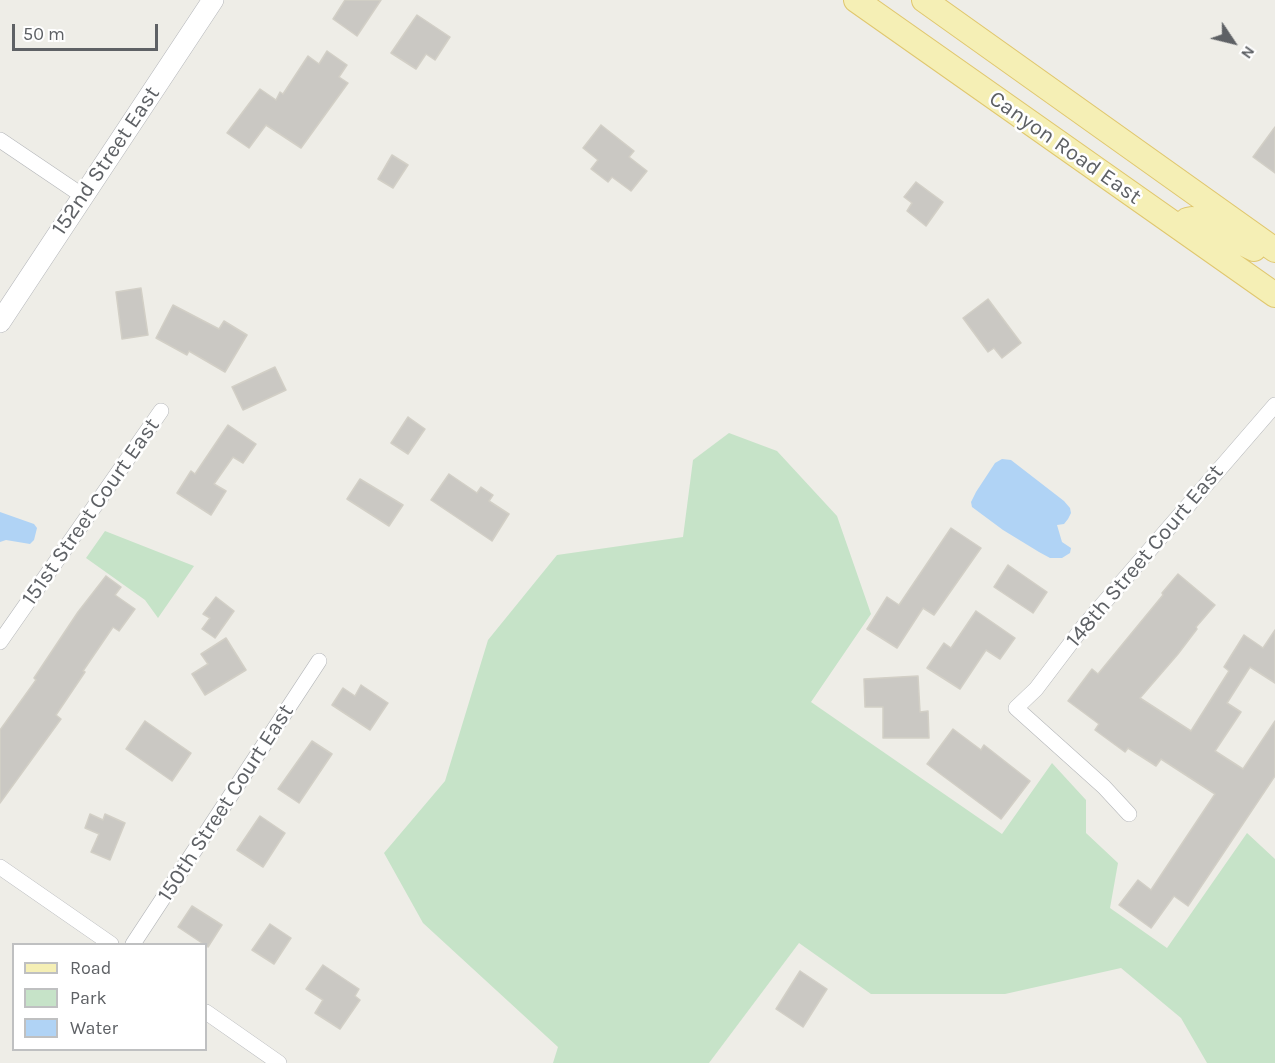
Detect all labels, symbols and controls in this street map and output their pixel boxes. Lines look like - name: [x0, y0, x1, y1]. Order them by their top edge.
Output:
- scale bar: [15, 12, 160, 50]
- north arrow: [1203, 12, 1263, 72]
- text: 50 m: [23, 23, 65, 45]
- text: N: [1237, 42, 1259, 63]
- street label: 152nd Street East: [46, 82, 166, 240]
- street label: Canyon Road East: [984, 86, 1146, 210]
- street label: 151st Street Court East: [16, 413, 166, 611]
- street label: 148th Street Court East: [1061, 459, 1229, 653]
- street label: 150th Street Court East: [152, 699, 300, 907]
- legend: [12, 943, 207, 1051]
- text: Road: [70, 957, 111, 979]
- text: Park: [70, 987, 107, 1009]
- text: Water: [70, 1017, 118, 1039]

